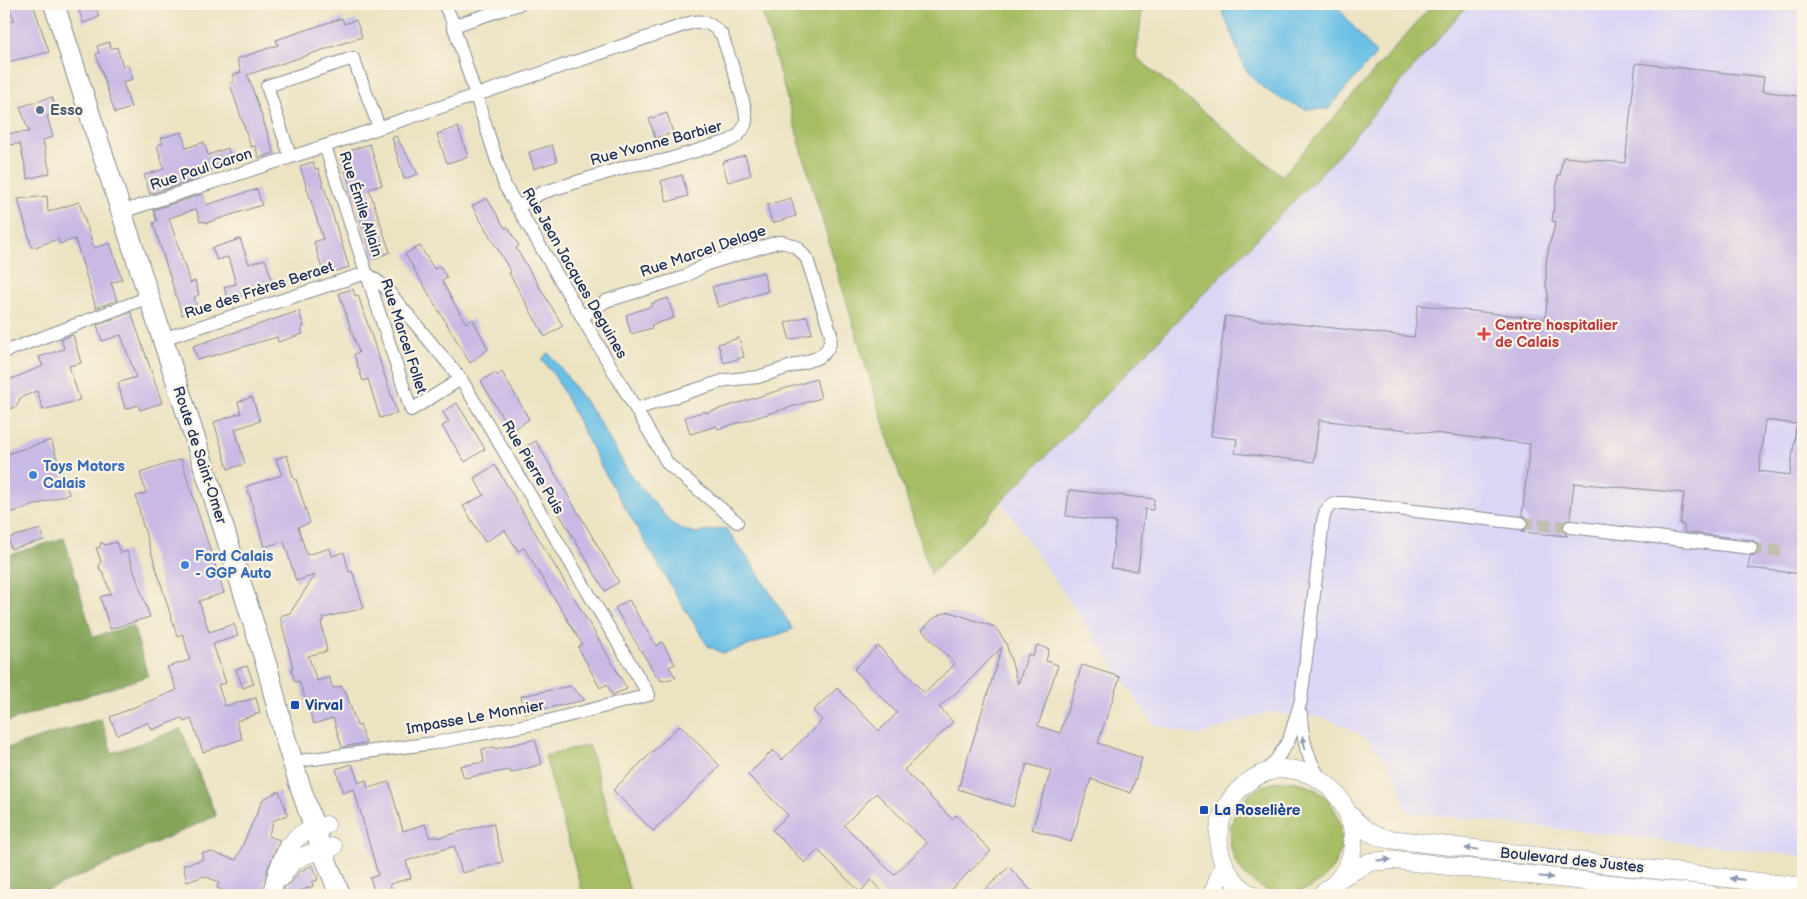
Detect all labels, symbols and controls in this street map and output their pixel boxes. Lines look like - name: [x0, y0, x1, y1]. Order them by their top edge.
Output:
- place label: Esso: [50, 101, 84, 120]
- marker: Esso: [34, 104, 46, 116]
- street label: Rue Yvonne Barbier: [588, 117, 725, 170]
- street label: Rue Paul Caron: [148, 144, 255, 195]
- street label: Rue Émile Allain: [335, 149, 387, 259]
- street label: Rue Jean Jacques Deguines: [518, 184, 632, 363]
- street label: Rue Marcel Delage: [638, 221, 769, 282]
- street label: Rue des Frères Beraet: [182, 257, 337, 324]
- street label: Rue Marcel Follet: [376, 276, 431, 396]
- place label: Centre hospitalier de Calais: [1495, 316, 1619, 352]
- marker: Centre hospitalier de Calais: [1477, 327, 1491, 341]
- street label: Route de Saint-Omer: [168, 384, 231, 527]
- street label: Rue Pierre Puis: [497, 417, 568, 518]
- place label: Toys Motors Calais: [43, 457, 125, 493]
- marker: Toys Motors Calais: [27, 469, 39, 481]
- place label: Ford Calais - GGP Auto: [195, 547, 273, 583]
- marker: Ford Calais - GGP Auto: [179, 559, 191, 571]
- place label: Virval: [305, 696, 343, 715]
- street label: Impasse Le Monnier: [405, 696, 546, 739]
- marker: Virval: [289, 699, 301, 711]
- one-way arrow: [1300, 734, 1308, 750]
- place label: La Roselière: [1214, 801, 1301, 820]
- marker: La Roselière: [1198, 804, 1210, 816]
- street label: Boulevard des Justes: [1499, 843, 1645, 878]
- one-way arrow: [1463, 845, 1479, 853]
- one-way arrow: [1376, 856, 1392, 864]
- one-way arrow: [1538, 873, 1554, 881]
- one-way arrow: [1729, 875, 1745, 883]

